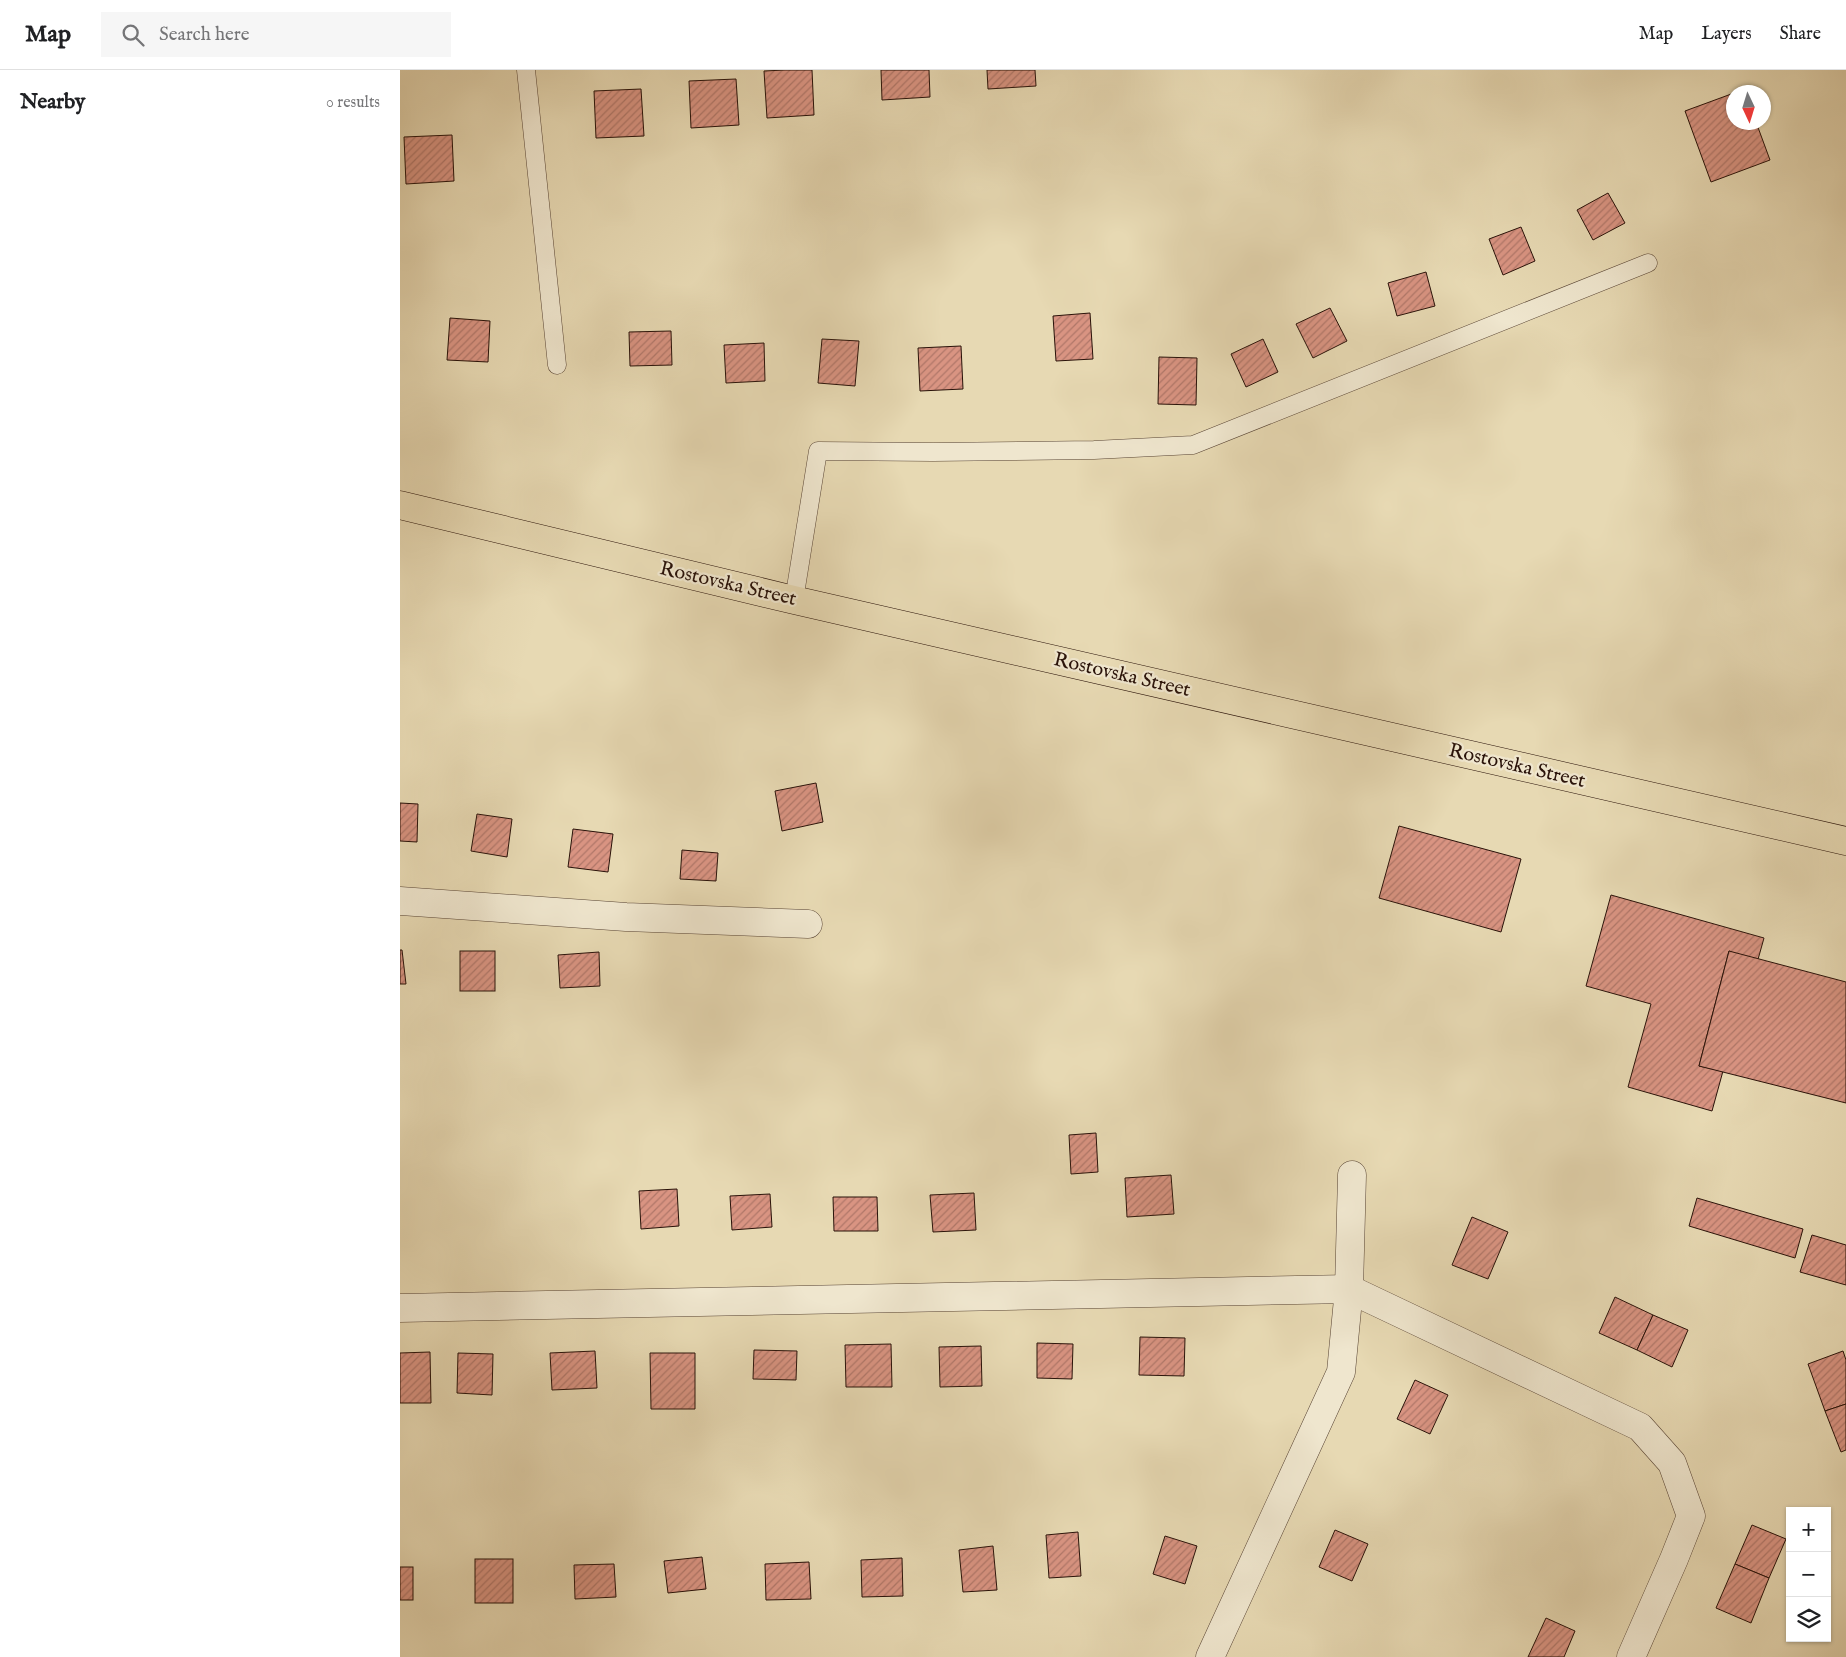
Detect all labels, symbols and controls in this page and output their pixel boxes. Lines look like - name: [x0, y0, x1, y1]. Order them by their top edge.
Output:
- search box: [101, 12, 451, 57]
- text: Map: [25, 19, 71, 50]
- icon: search: [119, 21, 147, 49]
- text: Search here: [159, 23, 250, 47]
- text: Map: [1639, 23, 1673, 46]
- text: Layers: [1701, 23, 1752, 46]
- text: Share: [1780, 23, 1821, 46]
- north arrow: [1726, 85, 1771, 130]
- text: Nearby: [20, 89, 85, 116]
- text: 0 results: [326, 93, 380, 113]
- street label: Rostovska Street: [657, 556, 799, 612]
- street label: Rostovska Street: [1051, 647, 1193, 703]
- street label: Rostovska Street: [1446, 738, 1588, 794]
- map controls: [1786, 1507, 1831, 1642]
- button: +: [1786, 1507, 1831, 1552]
- button: −: [1786, 1552, 1831, 1597]
- button: layers: [1786, 1597, 1831, 1642]

